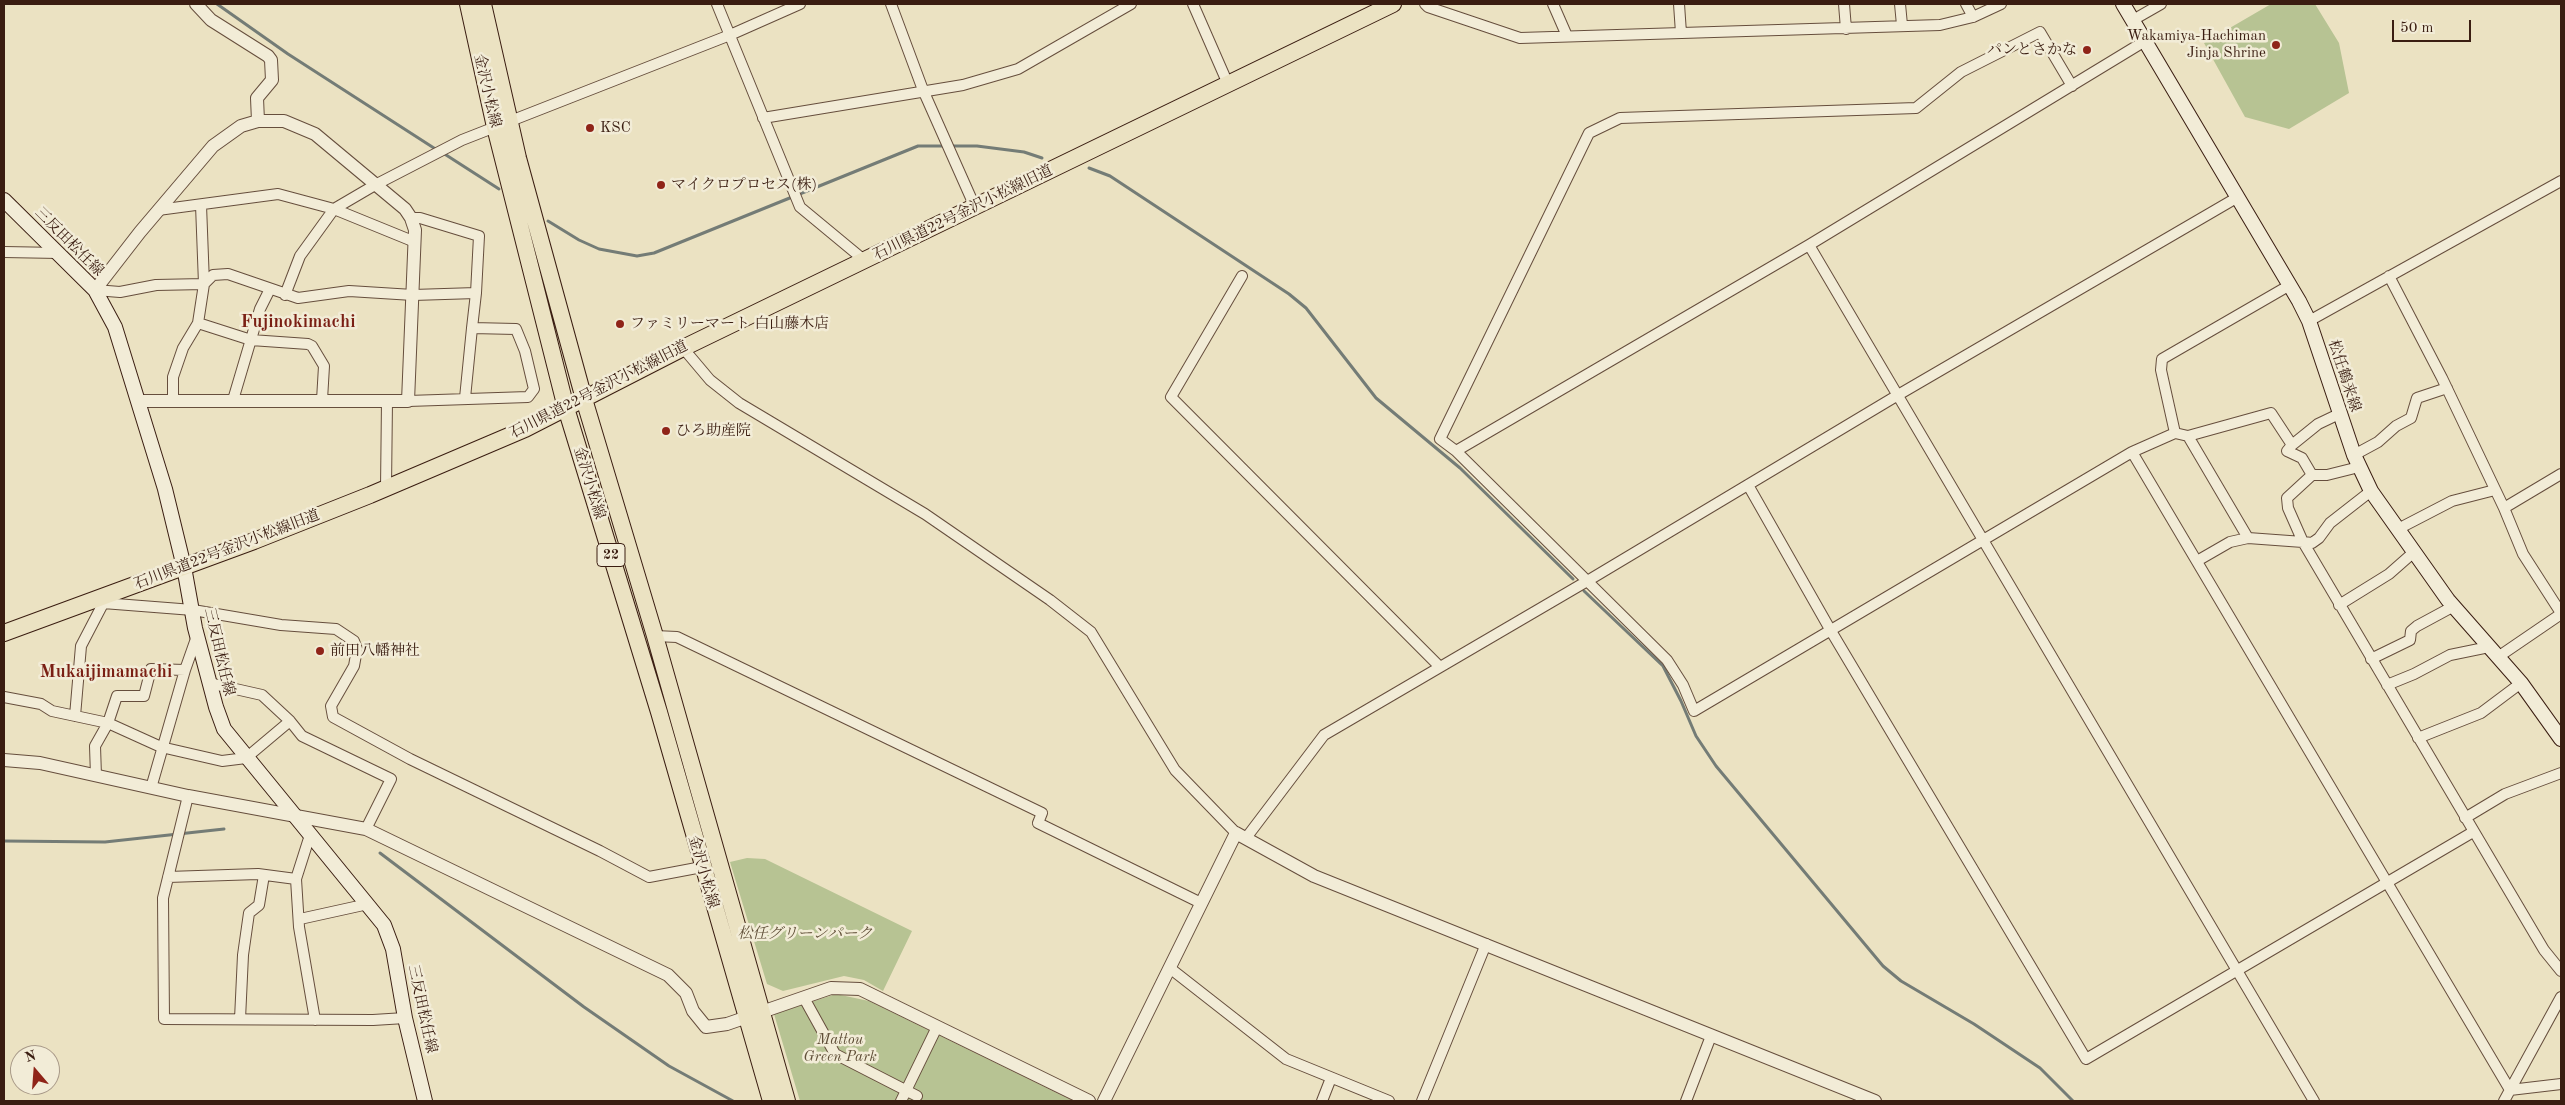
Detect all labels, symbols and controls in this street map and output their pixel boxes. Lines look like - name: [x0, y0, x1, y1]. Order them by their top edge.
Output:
- scale bar: [2395, 10, 2474, 42]
- text: 50 m: [2400, 21, 2434, 36]
- place label: Wakamiya-Hachiman Jinja Shrine: [2127, 27, 2266, 62]
- marker: Wakamiya-Hachiman Jinja Shrine: [2270, 39, 2282, 51]
- place label: パンとさかな: [1987, 41, 2077, 59]
- marker: パンとさかな: [2081, 44, 2093, 56]
- street label: 金沢小松線: [470, 52, 504, 130]
- place label: KSC: [600, 119, 631, 137]
- marker: KSC: [584, 122, 596, 134]
- street label: 石川県道22号金沢小松線旧道: [870, 162, 1056, 264]
- place label: マイクロプロセス(株): [671, 176, 817, 194]
- marker: マイクロプロセス(株): [655, 179, 667, 191]
- street label: 三反田松任線: [31, 204, 107, 280]
- district label: Fujinokimachi: [241, 311, 355, 333]
- place label: ファミリーマート 白山藤木店: [630, 315, 829, 333]
- marker: ファミリーマート 白山藤木店: [614, 318, 626, 330]
- street label: 石川県道22号金沢小松線旧道: [507, 337, 691, 443]
- street label: 松任鶴来線: [2324, 338, 2364, 414]
- place label: ひろ助産院: [676, 422, 751, 440]
- marker: ひろ助産院: [660, 425, 672, 437]
- street label: 金沢小松線: [569, 445, 609, 521]
- street label: 石川県道22号金沢小松線旧道: [132, 506, 322, 594]
- road number: 22: [597, 544, 625, 566]
- street label: 三反田松任線: [200, 606, 238, 698]
- place label: 前田八幡神社: [330, 642, 420, 660]
- marker: 前田八幡神社: [314, 645, 326, 657]
- district label: Mukaijimamachi: [40, 661, 172, 683]
- street label: 金沢小松線: [684, 833, 722, 911]
- park label: 松任グリーンパーク: [738, 925, 872, 943]
- street label: 三反田松任線: [404, 963, 440, 1055]
- park label: Mattou Green Park: [803, 1031, 877, 1066]
- north arrow: [10, 1045, 60, 1095]
- text: N: [23, 1048, 38, 1065]

